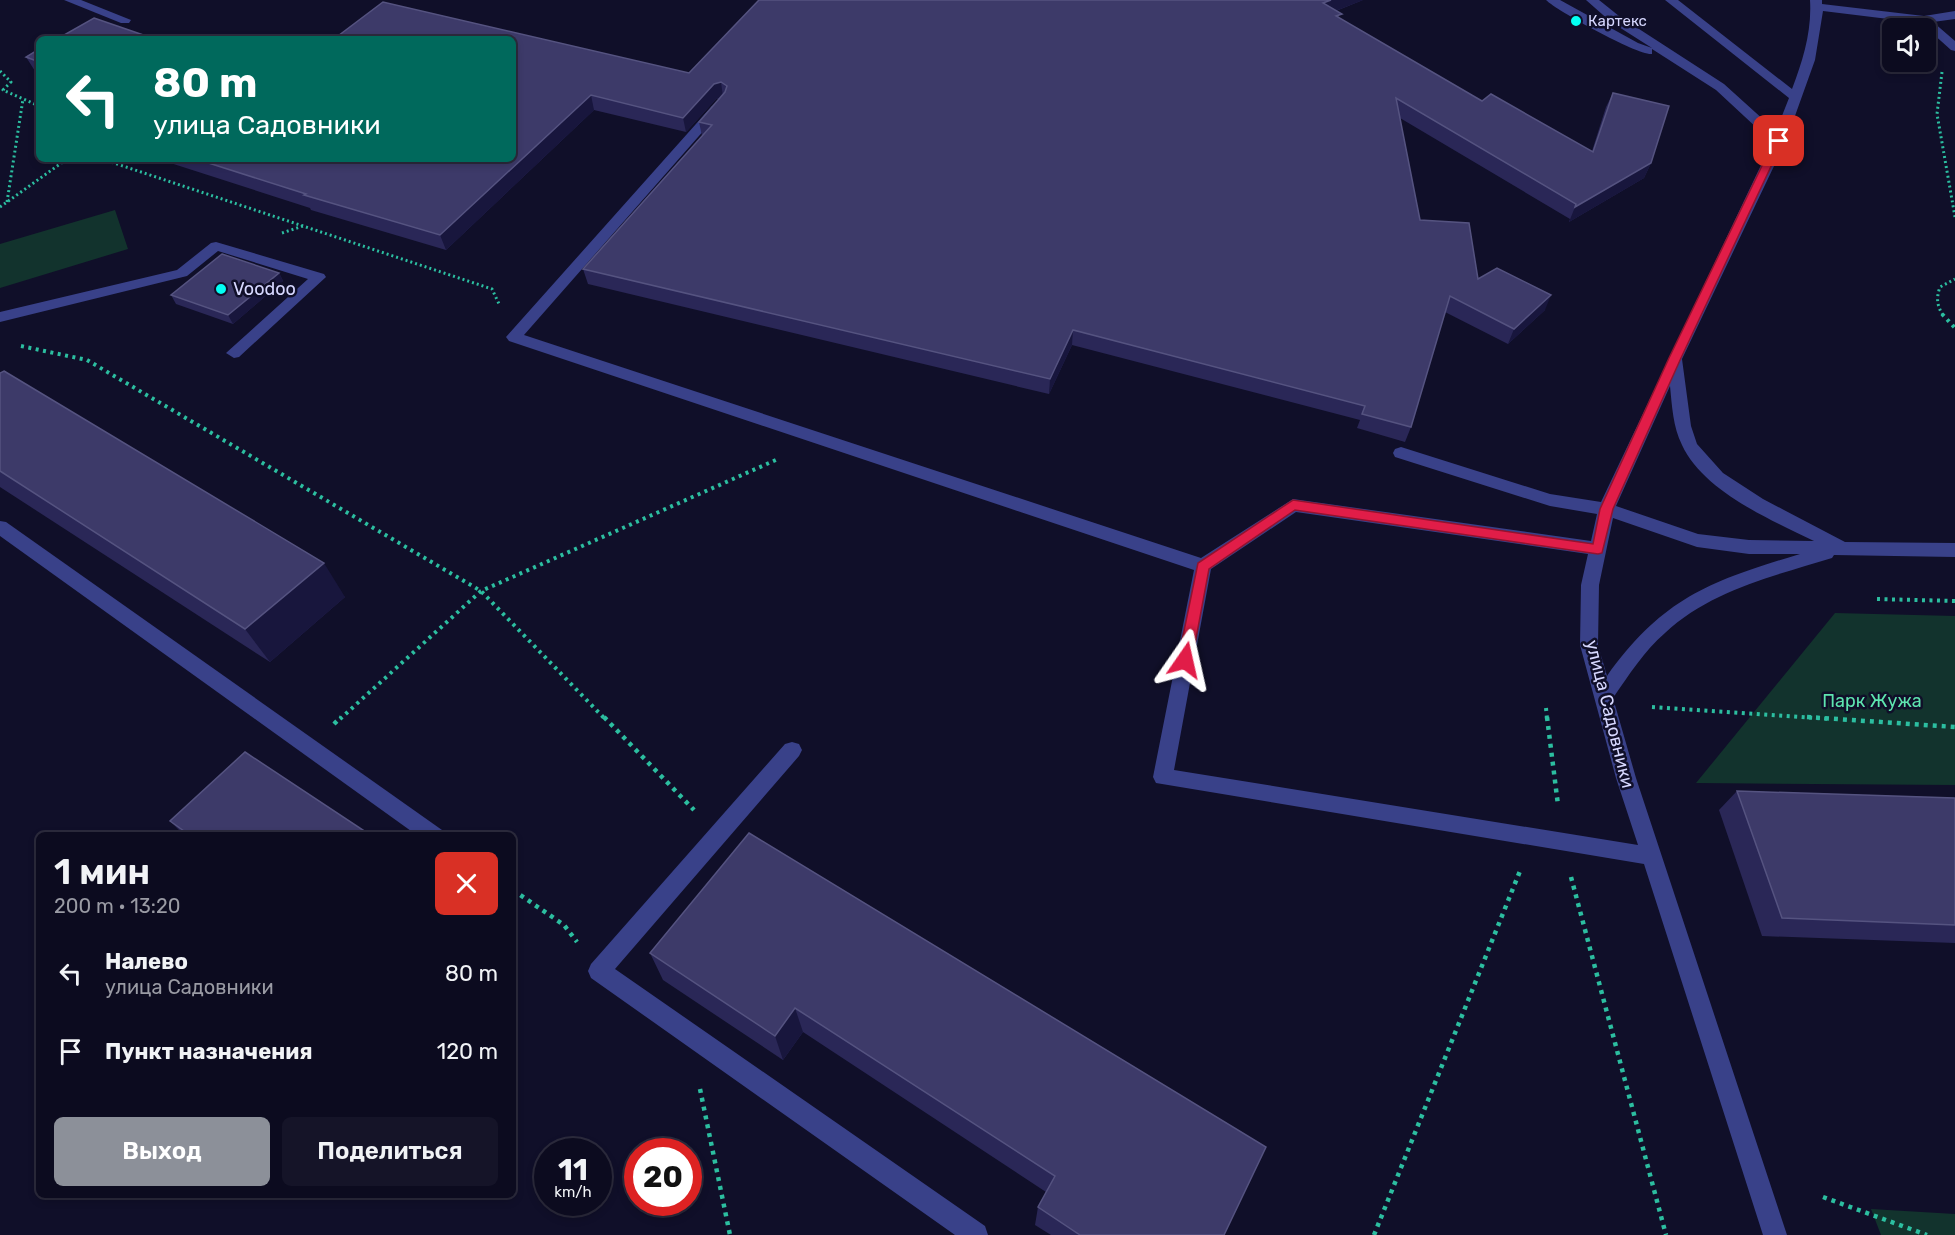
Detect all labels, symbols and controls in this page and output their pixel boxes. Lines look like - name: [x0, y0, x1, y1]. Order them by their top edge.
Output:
- place label: Картекс: [1588, 12, 1647, 30]
- marker: Картекс: [1569, 14, 1583, 28]
- map controls: [1882, 18, 1936, 72]
- button: sound: [1882, 18, 1936, 72]
- text: 80 m: [153, 58, 257, 108]
- icon: left: [54, 60, 132, 138]
- text: улица Садовники: [153, 109, 381, 141]
- pin: [1753, 115, 1804, 166]
- icon: arrive: [1762, 124, 1795, 157]
- place label: Voodoo: [233, 278, 296, 300]
- marker: Voodoo: [214, 282, 228, 296]
- position arrow: [1153, 628, 1217, 692]
- street label: улица Садовники: [1581, 638, 1639, 790]
- park label: Парк Жужа: [1822, 690, 1922, 712]
- text: 1 мин: [54, 850, 150, 893]
- button: close: [435, 852, 498, 915]
- text: 200 m · 13:20: [54, 894, 180, 918]
- text: Налево: [105, 948, 188, 975]
- icon: left: [54, 957, 87, 990]
- text: 80 m: [445, 960, 498, 987]
- text: улица Садовники: [105, 975, 274, 999]
- icon: arrive: [54, 1035, 87, 1068]
- text: Пункт назначения: [105, 1038, 313, 1065]
- text: 120 m: [437, 1038, 498, 1065]
- button: Выход: [54, 1117, 270, 1186]
- button: Поделиться: [282, 1117, 498, 1186]
- speed limit sign: 20: [624, 1138, 702, 1216]
- text: 11: [558, 1152, 588, 1188]
- text: km/h: [554, 1183, 592, 1201]

